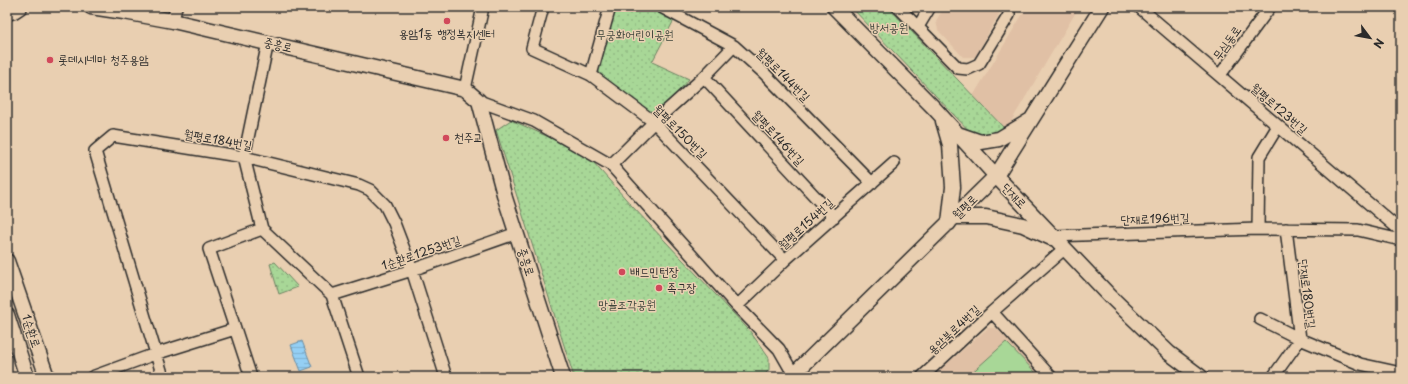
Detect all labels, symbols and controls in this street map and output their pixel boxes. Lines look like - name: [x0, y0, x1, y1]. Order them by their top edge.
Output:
- marker: 용암1동 행정복지센터: [442, 16, 452, 26]
- park label: 방서공원: [870, 18, 908, 36]
- north arrow: [1350, 18, 1390, 58]
- street label: 무심동로: [1208, 21, 1245, 63]
- place label: 용암1동 행정복지센터: [399, 24, 495, 42]
- park label: 무궁화어린이공원: [596, 25, 674, 43]
- street label: 중흥로: [262, 32, 294, 56]
- text: N: [1369, 35, 1388, 52]
- street label: 월평로144번길: [753, 43, 815, 105]
- place label: 롯데시네마 청주용암: [58, 50, 149, 68]
- marker: 롯데시네마 청주용암: [45, 55, 55, 65]
- street label: 월평로123번길: [1247, 79, 1312, 138]
- street label: 월평로150번길: [650, 100, 712, 163]
- street label: 월평로146번길: [748, 106, 809, 169]
- street label: 월평로184번길: [183, 124, 254, 154]
- place label: 천주교: [454, 128, 483, 146]
- marker: 천주교: [441, 133, 451, 143]
- street label: 단재로: [998, 179, 1031, 212]
- street label: 월평로: [948, 190, 981, 223]
- street label: 월평로154번길: [774, 193, 837, 253]
- street label: 단재로196번길: [1120, 208, 1190, 228]
- street label: 1순환로1253번길: [379, 230, 463, 274]
- street label: 중흥로: [514, 245, 540, 278]
- street label: 단재로180번길: [1295, 258, 1321, 330]
- place label: 배드민턴장: [630, 262, 679, 280]
- marker: 배드민턴장: [617, 267, 627, 277]
- place label: 족구장: [667, 278, 696, 296]
- marker: 족구장: [654, 283, 664, 293]
- park label: 망골조각공원: [598, 295, 656, 313]
- street label: 용암북로4번길: [923, 300, 984, 358]
- street label: 1순환로: [18, 312, 46, 350]

